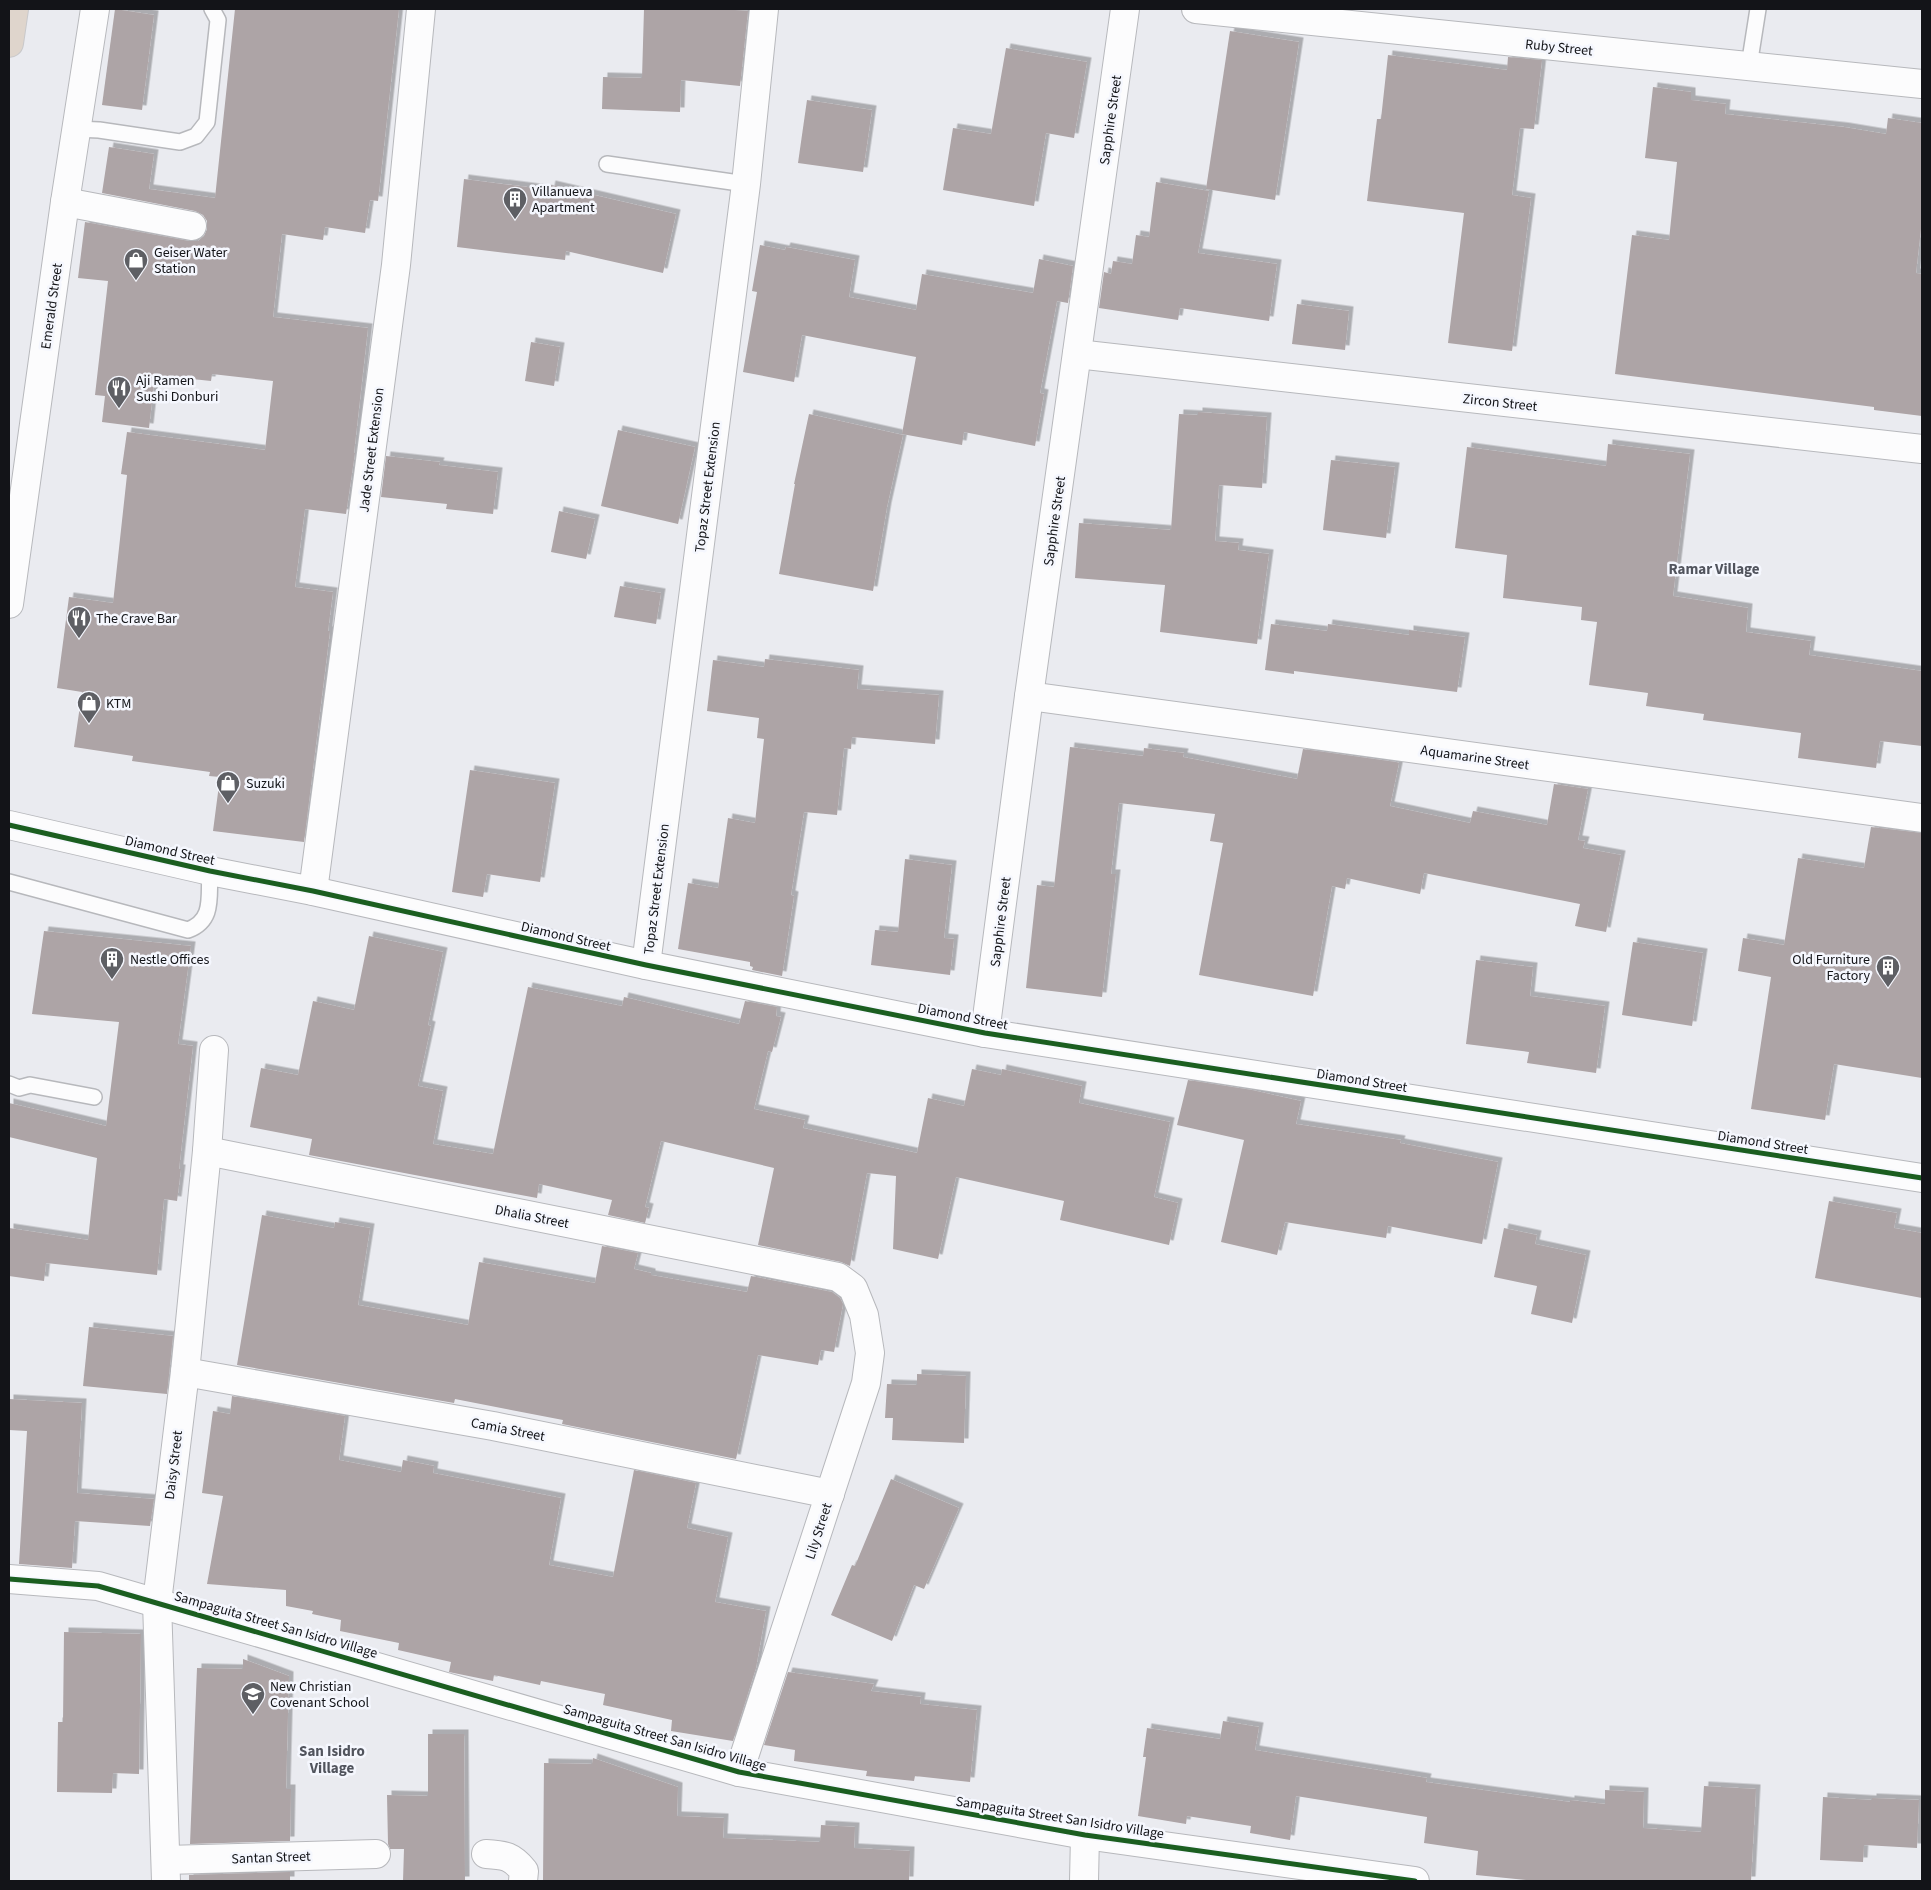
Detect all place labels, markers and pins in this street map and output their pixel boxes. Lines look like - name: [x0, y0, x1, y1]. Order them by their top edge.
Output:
- place label: Villanueva Apartment: [532, 182, 595, 218]
- building icon: Villanueva Apartment: [502, 186, 528, 220]
- place label: Geiser Water Station: [154, 243, 228, 279]
- shop icon: Geiser Water Station: [123, 247, 149, 281]
- place label: Aji Ramen Sushi Donburi: [136, 371, 218, 407]
- restaurant icon: Aji Ramen Sushi Donburi: [106, 375, 132, 409]
- restaurant icon: The Crave Bar: [66, 605, 92, 639]
- place label: The Crave Bar: [96, 609, 177, 629]
- shop icon: KTM: [76, 690, 102, 724]
- place label: KTM: [106, 694, 132, 714]
- shop icon: Suzuki: [215, 770, 241, 804]
- place label: Suzuki: [246, 774, 285, 794]
- building icon: Nestle Offices: [99, 946, 125, 980]
- place label: Nestle Offices: [130, 950, 209, 970]
- place label: Old Furniture Factory: [1792, 950, 1870, 986]
- building icon: Old Furniture Factory: [1875, 954, 1901, 988]
- place label: New Christian Covenant School: [270, 1677, 370, 1713]
- school or university icon: New Christian Covenant School: [240, 1681, 266, 1715]

